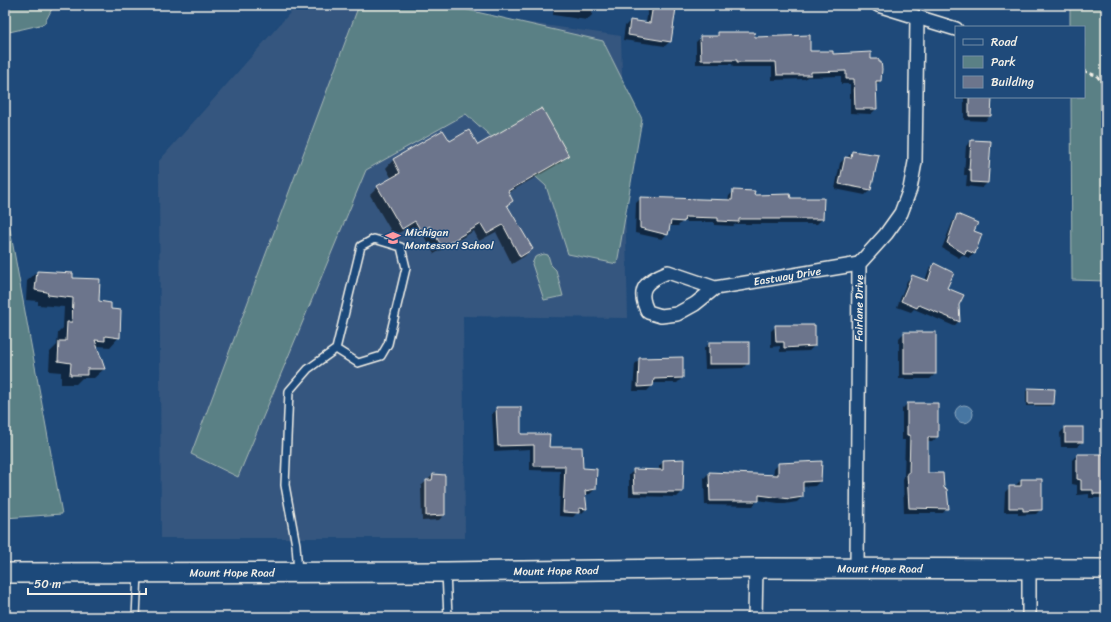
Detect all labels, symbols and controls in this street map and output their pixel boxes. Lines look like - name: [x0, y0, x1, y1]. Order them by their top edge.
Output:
- legend: [955, 26, 1085, 98]
- text: Road: [991, 31, 1018, 53]
- text: Park: [991, 51, 1016, 73]
- text: Building: [991, 71, 1034, 93]
- place label: Michigan Montessori School: [405, 223, 495, 255]
- school or university icon: Michigan Montessori School: [384, 229, 402, 247]
- street label: Eastway Drive: [752, 261, 823, 291]
- street label: Fairlane Drive: [849, 274, 869, 342]
- street label: Mount Hope Road: [837, 559, 924, 578]
- street label: Mount Hope Road: [513, 561, 600, 581]
- street label: Mount Hope Road: [189, 563, 276, 583]
- scale bar: [28, 570, 146, 596]
- text: 50 m: [34, 573, 61, 595]

